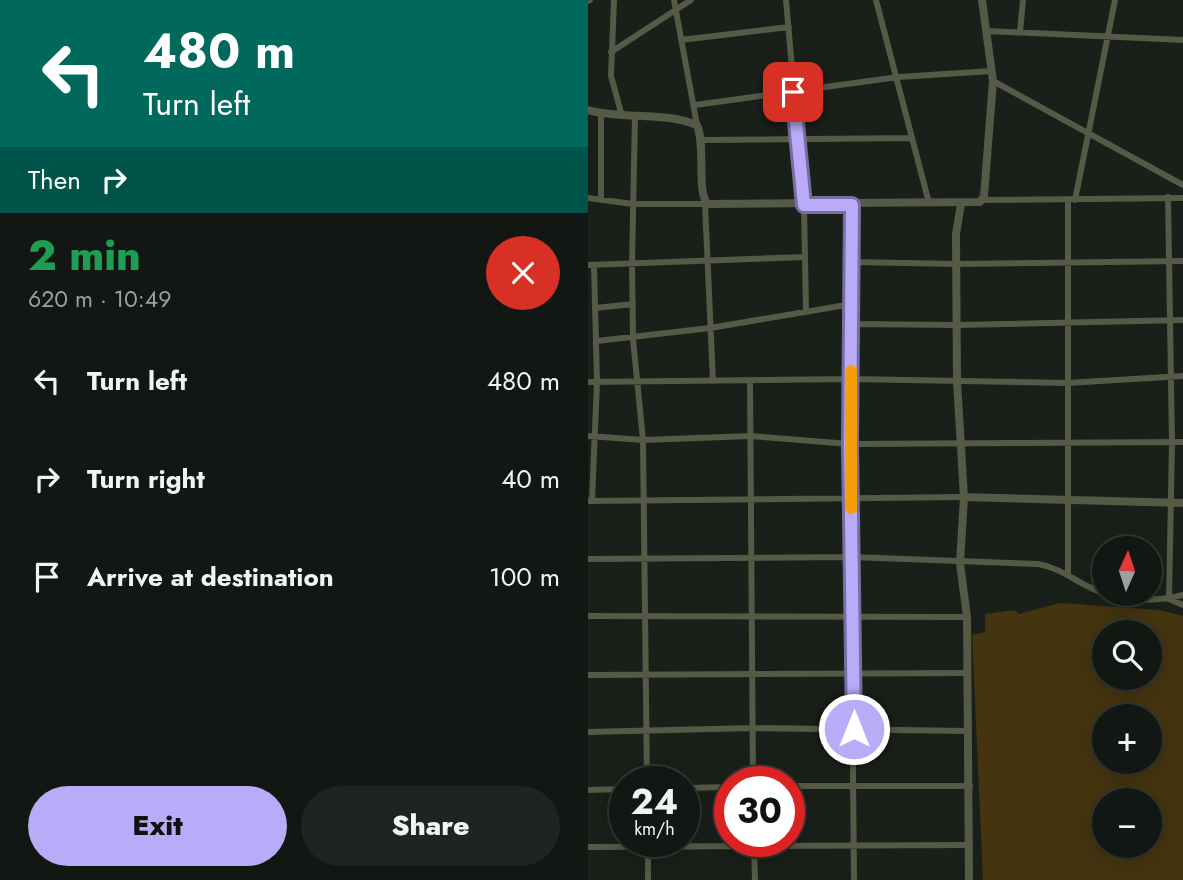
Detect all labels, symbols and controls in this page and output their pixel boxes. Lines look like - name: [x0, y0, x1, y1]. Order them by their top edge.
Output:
- text: 480 m: [143, 16, 295, 86]
- icon: left: [28, 28, 119, 119]
- pin: [763, 62, 823, 122]
- icon: arrive: [774, 73, 812, 111]
- text: Turn left: [143, 81, 250, 127]
- text: Then: [28, 161, 81, 199]
- icon: right: [95, 161, 133, 199]
- text: 2 min: [28, 225, 141, 286]
- button: close: [486, 236, 560, 310]
- text: 620 m · 10:49: [28, 282, 171, 316]
- icon: left: [28, 362, 66, 400]
- text: Turn left: [87, 362, 187, 400]
- text: 480 m: [487, 362, 560, 400]
- icon: right: [28, 460, 66, 498]
- text: Turn right: [87, 460, 205, 498]
- text: 40 m: [501, 460, 560, 498]
- north arrow: [1092, 536, 1162, 606]
- map controls: [1092, 536, 1162, 858]
- icon: arrive: [28, 558, 66, 596]
- text: Arrive at destination: [87, 558, 334, 596]
- text: 100 m: [489, 558, 560, 596]
- button: search: [1092, 620, 1162, 690]
- position arrow: [817, 692, 891, 766]
- button: +: [1092, 704, 1162, 774]
- speed limit sign: 30: [714, 766, 805, 857]
- text: 24: [631, 777, 678, 827]
- button: Exit: [28, 786, 287, 866]
- button: Share: [301, 786, 560, 866]
- button: −: [1092, 788, 1162, 858]
- text: km/h: [634, 816, 675, 842]

